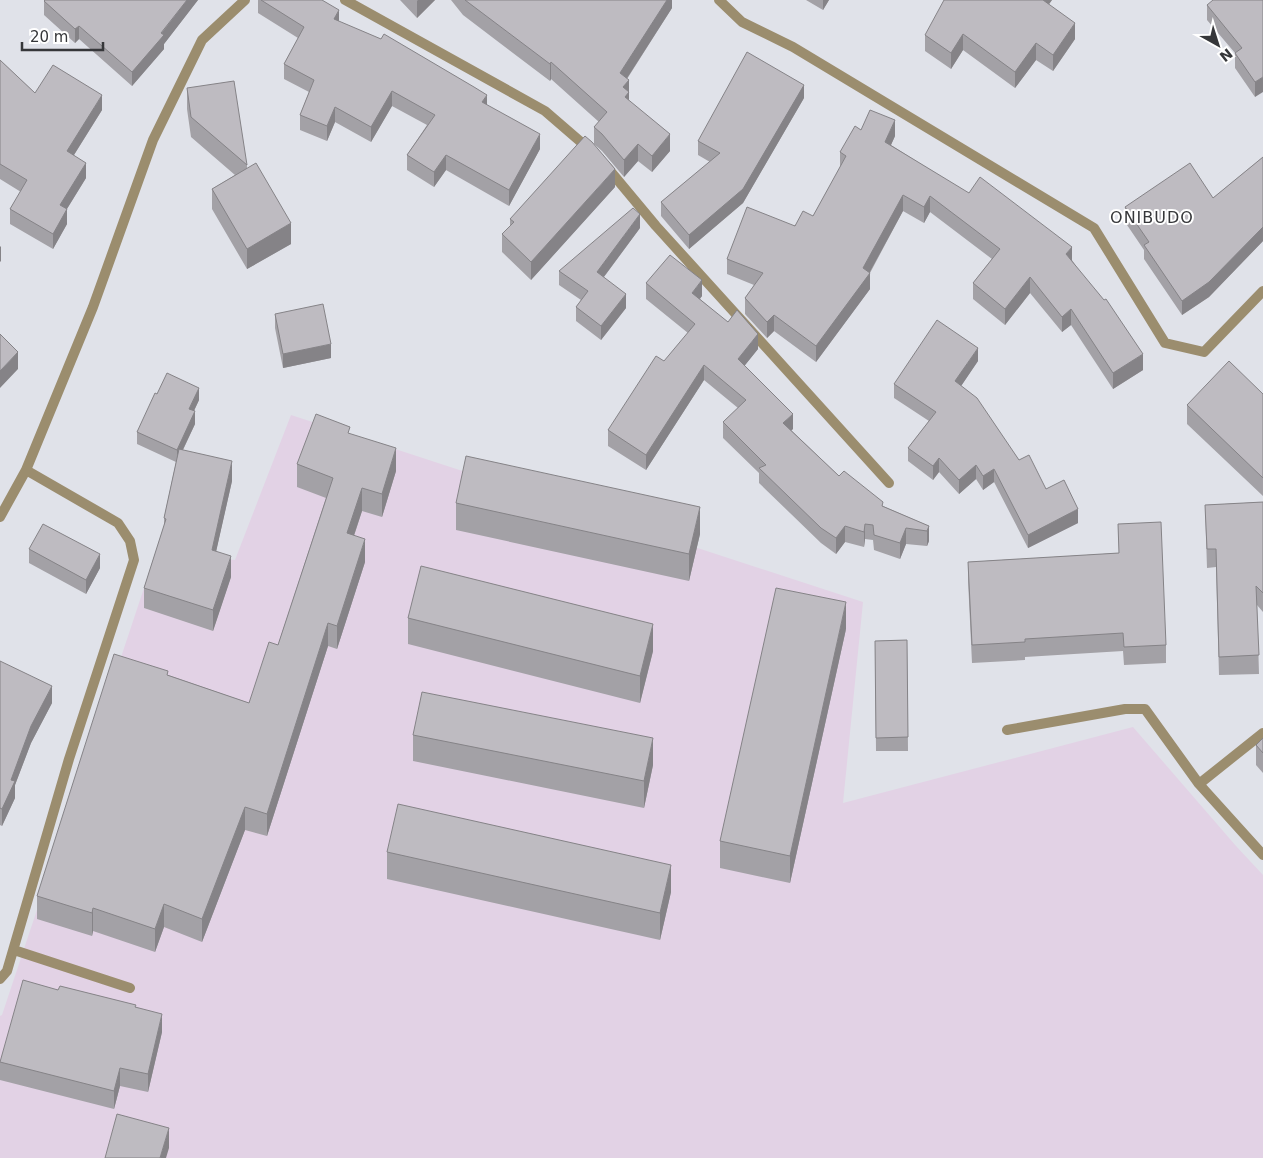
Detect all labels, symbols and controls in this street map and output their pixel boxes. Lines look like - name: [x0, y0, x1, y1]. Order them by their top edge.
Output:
- scale bar: [22, 20, 104, 52]
- north arrow: [1193, 20, 1243, 70]
- text: 20 m: [30, 28, 68, 46]
- text: N: [1217, 45, 1236, 65]
- district label: ONIBUDO: [1110, 208, 1194, 227]

